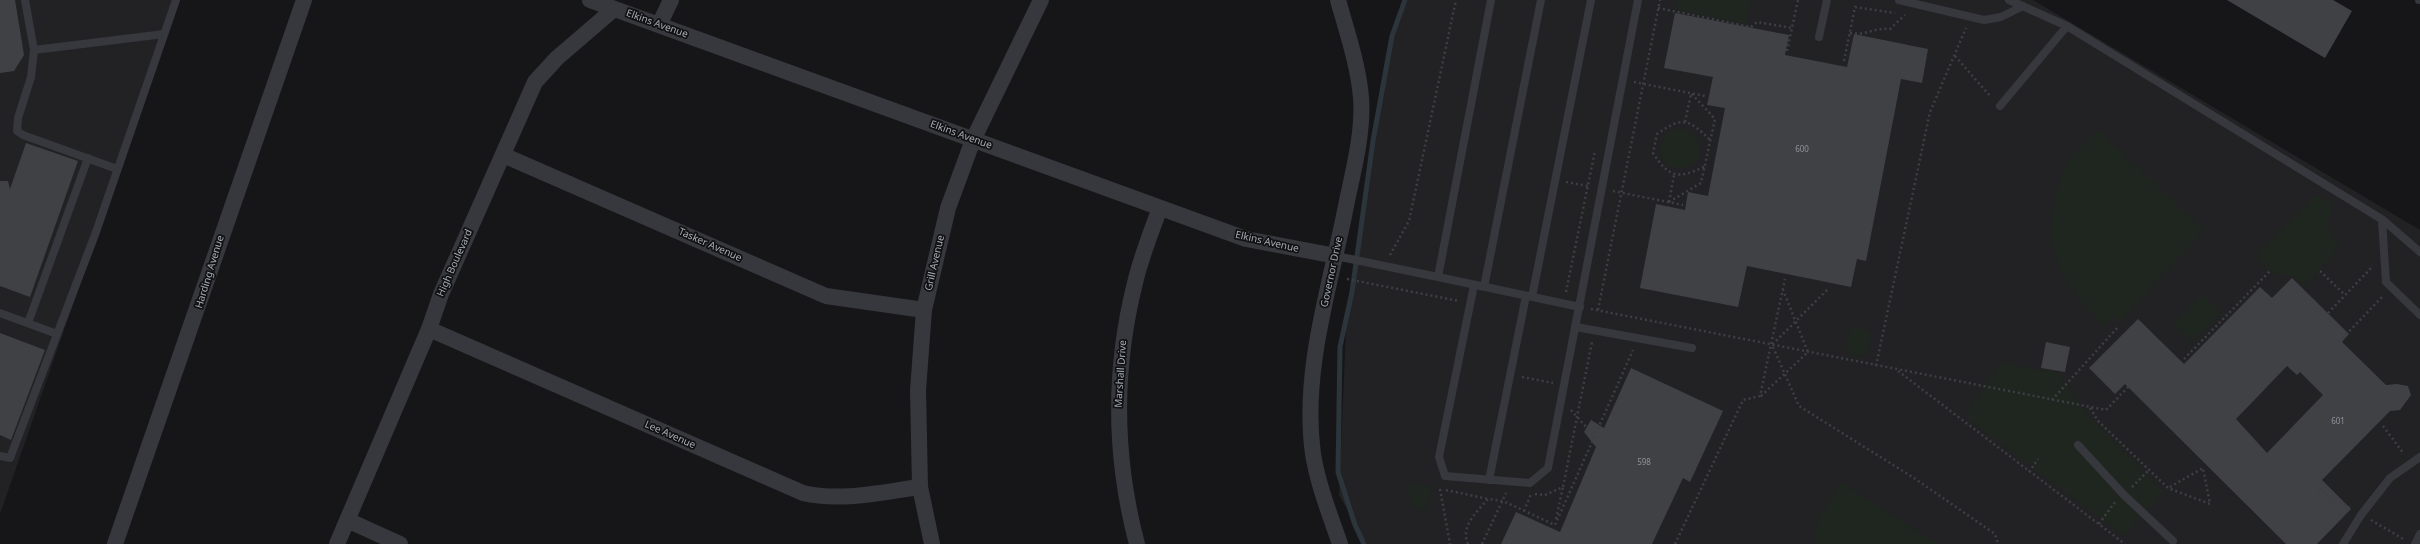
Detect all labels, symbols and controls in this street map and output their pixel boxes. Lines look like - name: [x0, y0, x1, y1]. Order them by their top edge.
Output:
- street label: Elkins Avenue: [625, 7, 689, 41]
- street label: Elkins Avenue: [929, 118, 993, 152]
- house number: 600: [1795, 145, 1809, 155]
- street label: Tasker Avenue: [677, 226, 743, 264]
- street label: High Boulevard: [435, 227, 475, 299]
- street label: Elkins Avenue: [1234, 229, 1300, 255]
- street label: Harding Avenue: [193, 234, 227, 310]
- street label: Grill Avenue: [923, 234, 947, 292]
- street label: Governor Drive: [1319, 236, 1345, 308]
- street label: Marshall Drive: [1113, 340, 1129, 408]
- house number: 601: [2331, 417, 2345, 427]
- street label: Lee Avenue: [643, 418, 697, 452]
- house number: 598: [1637, 458, 1651, 468]

